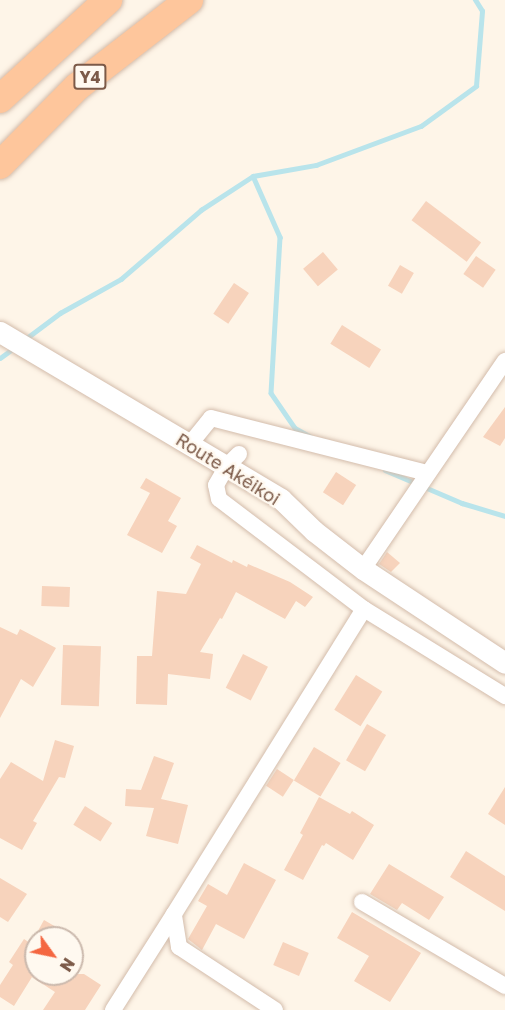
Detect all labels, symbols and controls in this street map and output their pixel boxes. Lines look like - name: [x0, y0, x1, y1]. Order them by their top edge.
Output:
- road number: Y4: [72, 64, 108, 90]
- street label: Route Akéikoi: [172, 428, 284, 510]
- north arrow: [24, 926, 84, 986]
- text: N: [56, 954, 79, 975]

